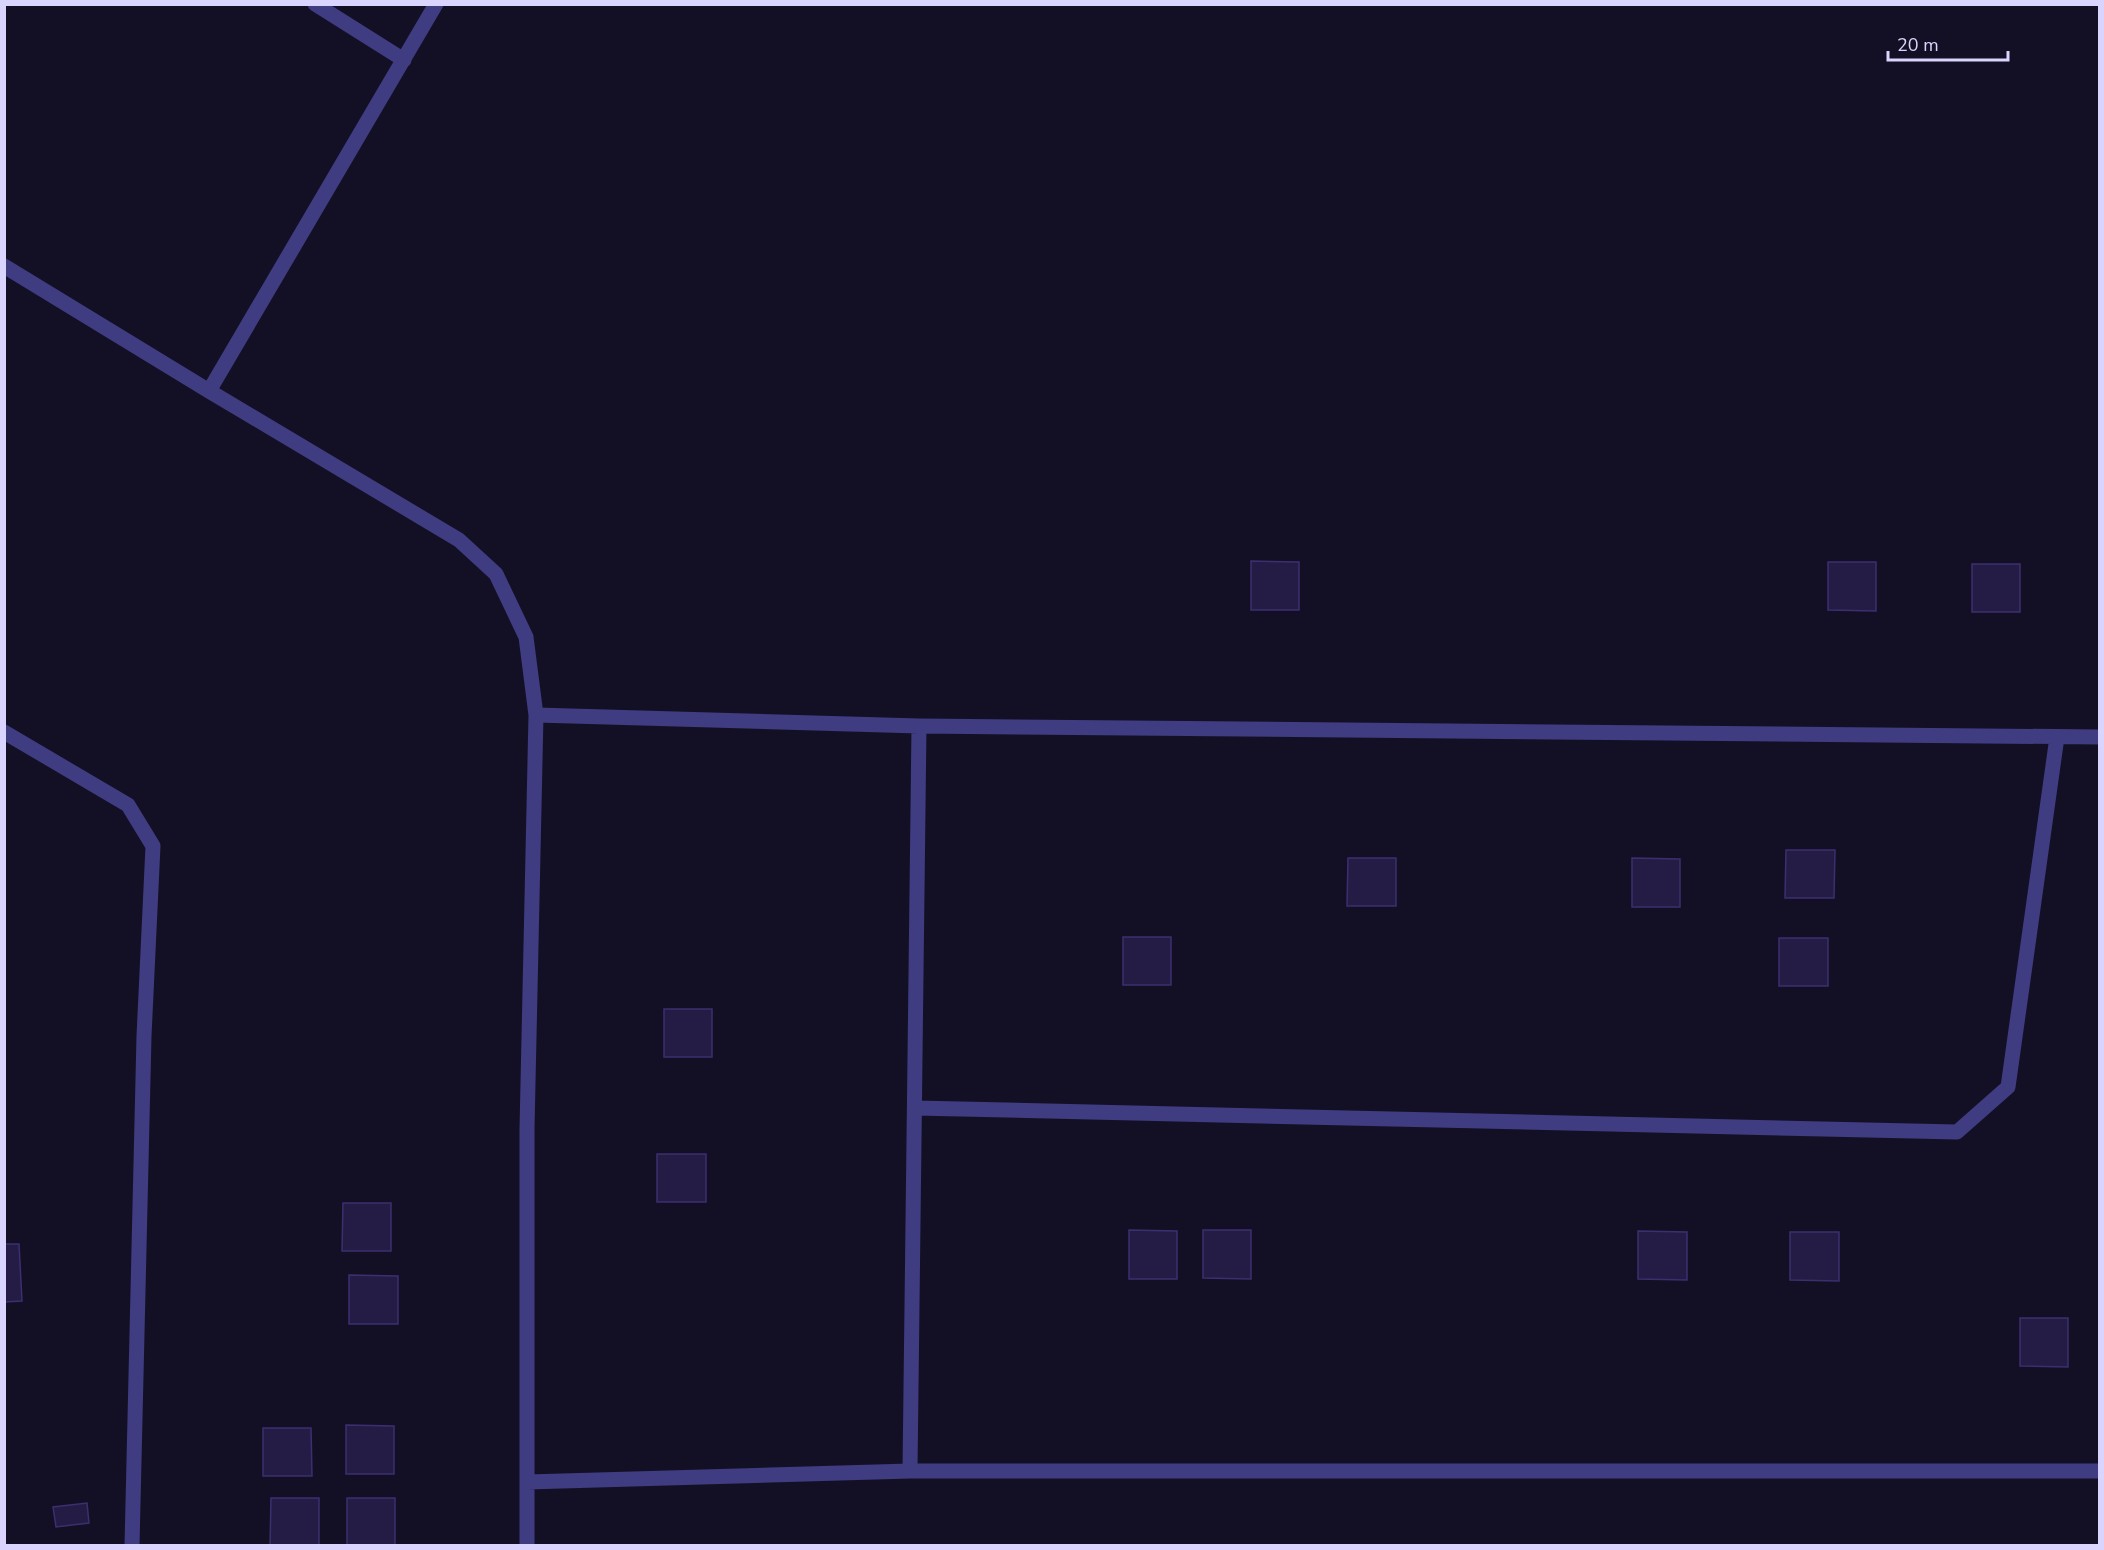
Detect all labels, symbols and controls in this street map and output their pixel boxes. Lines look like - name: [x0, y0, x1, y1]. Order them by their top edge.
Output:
- scale bar: [1888, 24, 2008, 62]
- text: 20 m: [1897, 33, 1939, 57]

